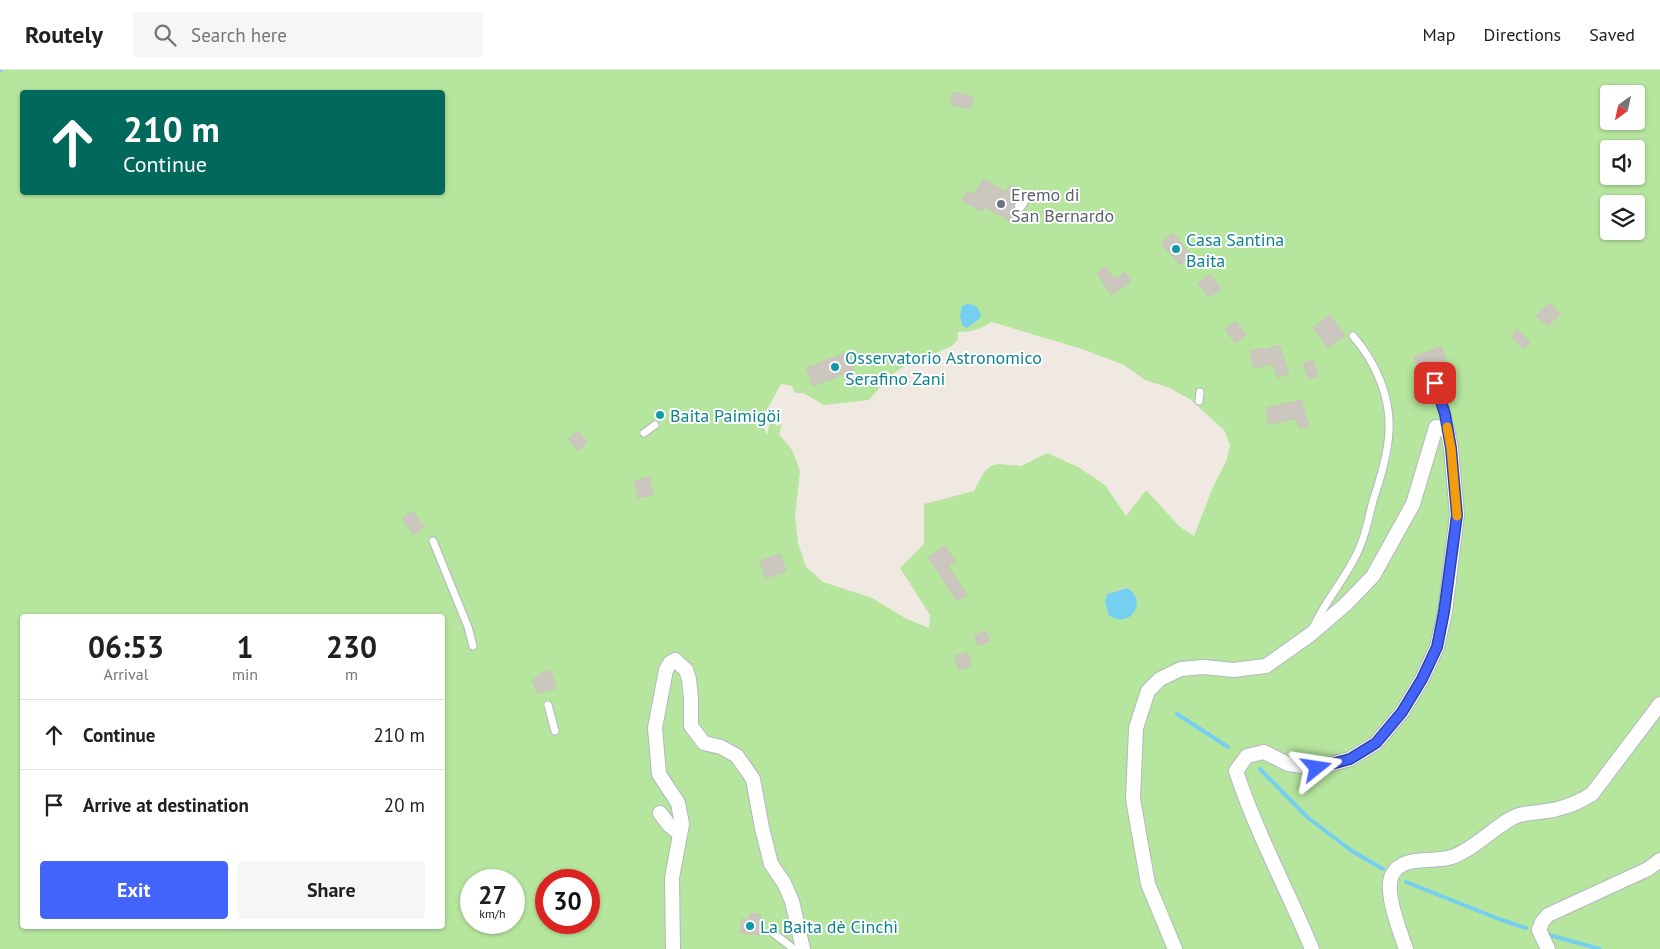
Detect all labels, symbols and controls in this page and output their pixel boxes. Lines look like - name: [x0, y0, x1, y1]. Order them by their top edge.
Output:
- search box: [133, 12, 483, 57]
- text: Routely: [25, 19, 103, 50]
- icon: search: [151, 21, 179, 49]
- text: Search here: [191, 23, 287, 47]
- text: Map: [1423, 23, 1455, 46]
- text: Directions: [1483, 23, 1561, 46]
- text: Saved: [1589, 23, 1635, 46]
- north arrow: [1600, 85, 1645, 130]
- map controls: [1600, 85, 1645, 240]
- text: 210 m: [123, 106, 220, 152]
- icon: ahead: [40, 110, 105, 175]
- button: sound: [1600, 140, 1645, 185]
- text: Continue: [123, 150, 207, 178]
- place label: Eremo di San Bernardo: [1011, 183, 1114, 227]
- button: layers: [1600, 195, 1645, 240]
- marker: Eremo di San Bernardo: [995, 198, 1007, 210]
- place label: Casa Santina Baita: [1186, 228, 1284, 272]
- marker: Casa Santina Baita: [1170, 243, 1182, 255]
- place label: Osservatorio Astronomico Serafino Zani: [845, 346, 1042, 390]
- marker: Osservatorio Astronomico Serafino Zani: [829, 361, 841, 373]
- pin: [1414, 362, 1456, 404]
- icon: arrive: [1421, 369, 1449, 397]
- place label: Baita Paimigöi: [670, 404, 781, 427]
- marker: Baita Paimigöi: [654, 409, 666, 421]
- text: 06:53: [88, 627, 164, 666]
- text: 1: [237, 627, 254, 666]
- text: 230: [326, 627, 377, 666]
- text: Arrival: [104, 664, 148, 684]
- text: min: [232, 664, 258, 684]
- text: m: [345, 664, 358, 684]
- icon: ahead: [40, 721, 68, 749]
- text: Continue: [83, 723, 155, 747]
- text: 210 m: [373, 723, 425, 747]
- position arrow: [1290, 741, 1342, 793]
- icon: arrive: [40, 791, 68, 819]
- text: Arrive at destination: [83, 793, 249, 817]
- text: 20 m: [384, 793, 425, 817]
- button: Exit: [40, 861, 228, 919]
- button: Share: [238, 861, 425, 919]
- speed limit sign: 30: [535, 869, 600, 934]
- text: 27: [478, 879, 507, 911]
- text: km/h: [479, 906, 506, 921]
- place label: La Baita dè Cinchì: [760, 915, 898, 938]
- marker: La Baita dè Cinchì: [744, 920, 756, 932]

